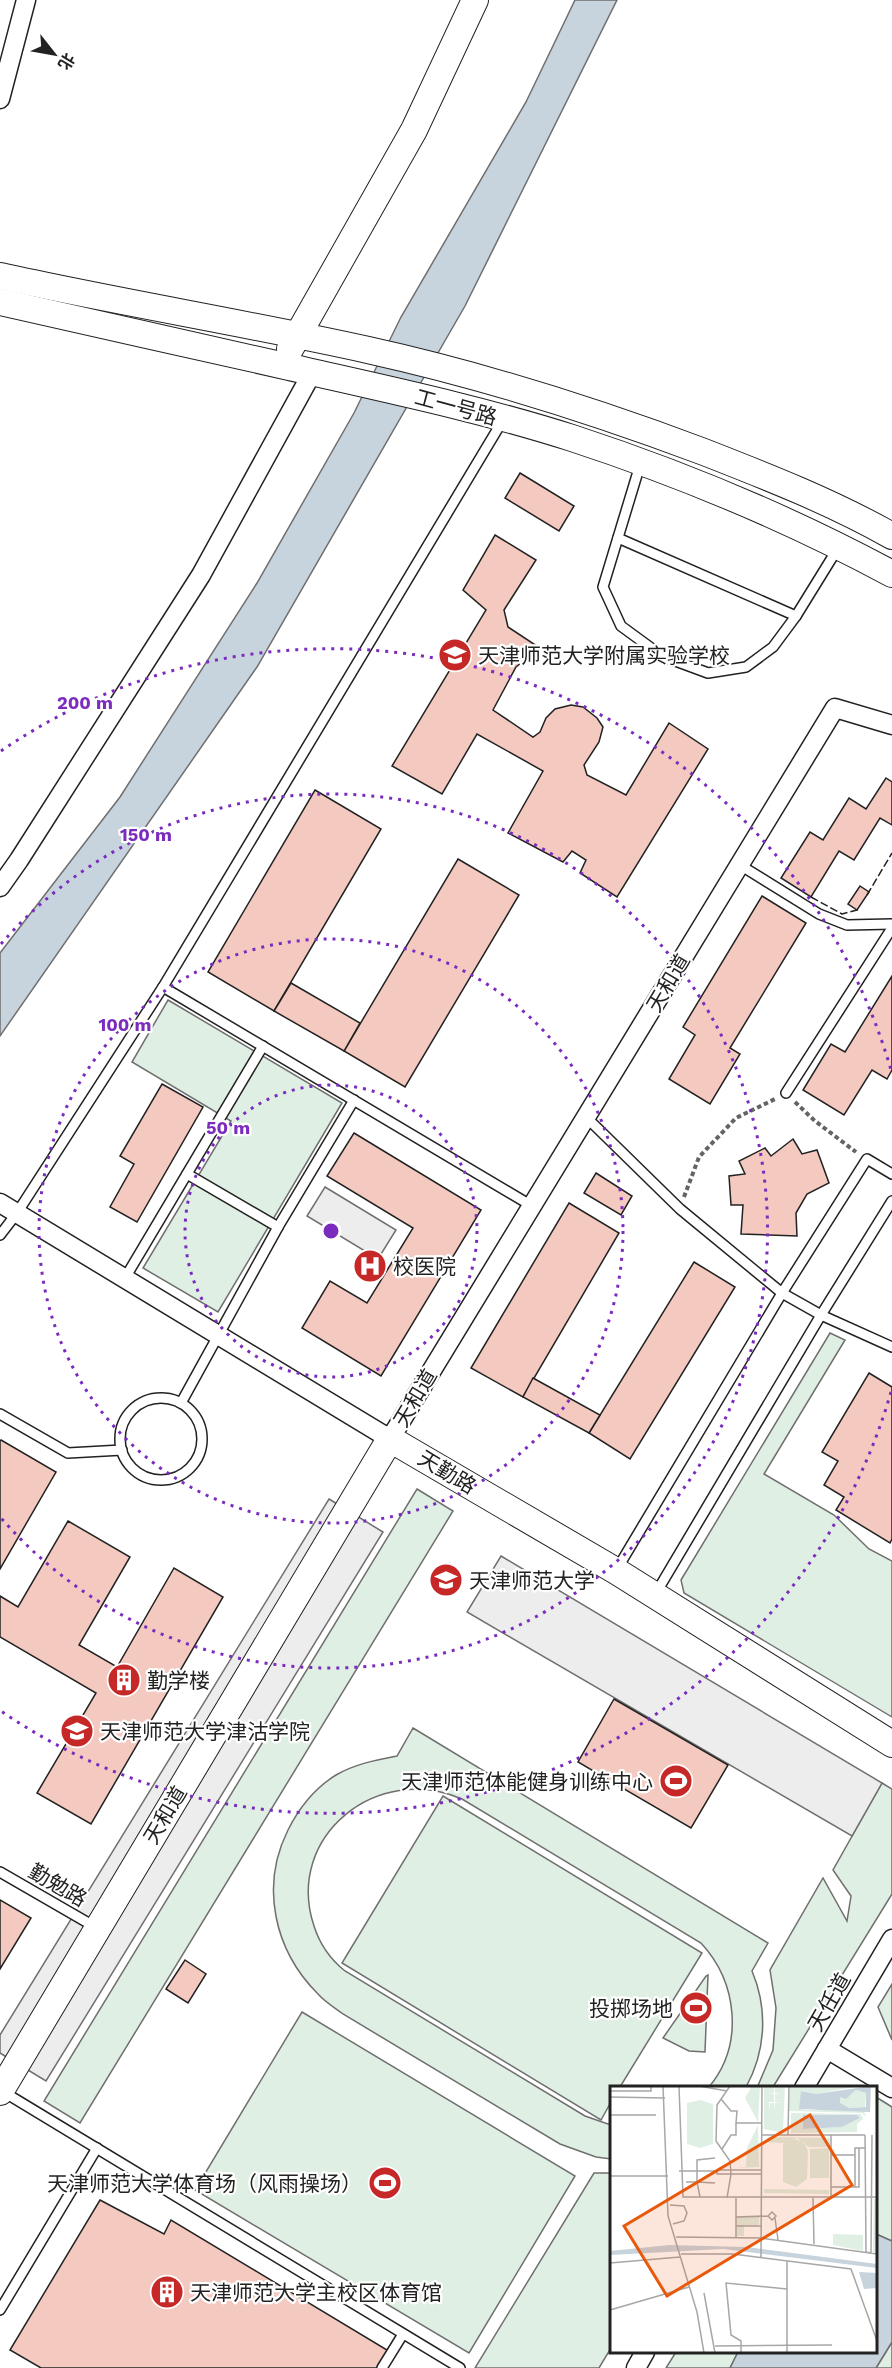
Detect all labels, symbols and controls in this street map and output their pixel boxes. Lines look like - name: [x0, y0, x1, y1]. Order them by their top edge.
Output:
- north arrow: [24, 24, 84, 84]
- text: 北: [54, 50, 79, 73]
- street label: 工一号路: [412, 384, 500, 430]
- school or university icon: 天津师范大学附属实验学校: [437, 637, 473, 673]
- place label: 天津师范大学附属实验学校: [478, 643, 730, 668]
- text: 200 m: [57, 692, 113, 713]
- text: 150 m: [120, 824, 172, 845]
- street label: 天和道: [641, 950, 695, 1016]
- text: 100 m: [98, 1014, 152, 1035]
- text: 50 m: [206, 1117, 250, 1138]
- centre of rings: [321, 1221, 341, 1241]
- hospital icon: 校医院: [352, 1248, 388, 1284]
- place label: 校医院: [393, 1254, 456, 1279]
- street label: 天和道: [388, 1365, 442, 1431]
- street label: 天勤路: [414, 1445, 480, 1499]
- school or university icon: 天津师范大学: [428, 1562, 464, 1598]
- place label: 天津师范大学: [469, 1568, 595, 1593]
- building icon: 勤学楼: [106, 1662, 142, 1698]
- place label: 勤学楼: [147, 1668, 210, 1693]
- school or university icon: 天津师范大学津沽学院: [59, 1713, 95, 1749]
- place label: 天津师范大学津沽学院: [100, 1719, 310, 1744]
- sports icon: 天津师范体能健身训练中心: [658, 1763, 694, 1799]
- place label: 天津师范体能健身训练中心: [401, 1769, 653, 1794]
- street label: 天和道: [138, 1782, 192, 1848]
- street label: 勤勉路: [24, 1858, 92, 1912]
- street label: 天任道: [802, 1968, 856, 2036]
- sports icon: 投掷场地: [678, 1990, 714, 2026]
- place label: 投掷场地: [589, 1996, 673, 2021]
- inset map: [610, 2086, 877, 2353]
- sports icon: 天津师范大学体育场（风雨操场）: [367, 2165, 403, 2201]
- place label: 天津师范大学体育场（风雨操场）: [47, 2171, 362, 2196]
- building icon: 天津师范大学主校区体育馆: [149, 2274, 185, 2310]
- place label: 天津师范大学主校区体育馆: [190, 2280, 442, 2305]

